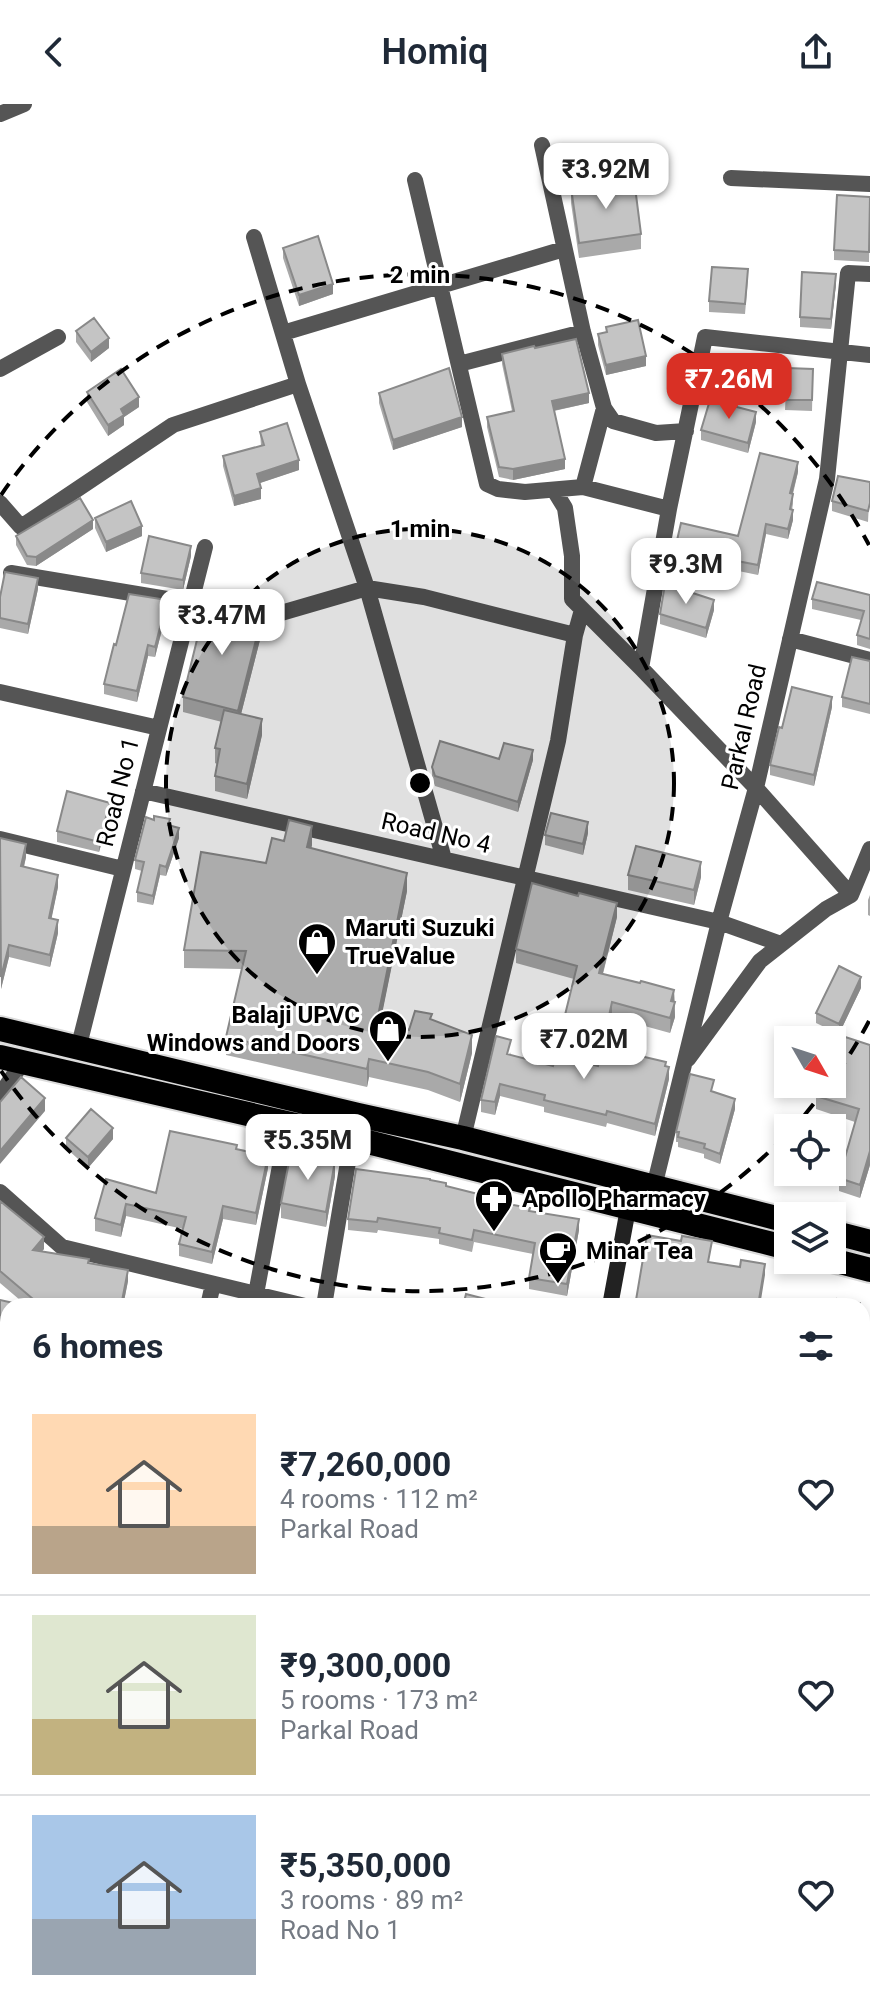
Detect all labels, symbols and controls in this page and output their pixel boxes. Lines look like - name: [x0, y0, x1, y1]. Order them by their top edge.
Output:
- icon: back: [32, 30, 76, 74]
- icon: share: [794, 30, 838, 74]
- text: Homiq: [382, 31, 488, 73]
- pin: ₹3.92M: [541, 143, 671, 211]
- text: ₹3.92M: [562, 154, 650, 184]
- text: 2 min: [390, 261, 450, 289]
- pin: ₹7.26M: [664, 353, 794, 421]
- text: ₹7.26M: [685, 364, 773, 394]
- text: 1 min: [390, 515, 450, 543]
- pin: ₹9.3M: [630, 538, 742, 606]
- text: ₹9.3M: [649, 549, 723, 579]
- pin: ₹3.47M: [157, 589, 287, 657]
- text: ₹3.47M: [178, 600, 266, 630]
- street label: Parkal Road: [716, 661, 772, 793]
- street label: Road No 1: [91, 735, 145, 849]
- centre of rings: [406, 769, 434, 797]
- street label: Road No 4: [379, 807, 493, 859]
- place label: Maruti Suzuki TrueValue: [345, 914, 495, 970]
- shop icon: Maruti Suzuki TrueValue: [296, 921, 338, 976]
- place label: Balaji UPVC Windows and Doors: [147, 1001, 360, 1057]
- shop icon: Balaji UPVC Windows and Doors: [367, 1008, 409, 1063]
- pin: ₹7.02M: [519, 1013, 649, 1081]
- text: ₹7.02M: [540, 1024, 628, 1054]
- north arrow: [774, 1026, 846, 1098]
- map controls: [774, 1026, 846, 1274]
- pin: ₹5.35M: [243, 1114, 373, 1182]
- button: locate: [774, 1114, 846, 1186]
- text: ₹5.35M: [264, 1125, 352, 1155]
- pharmacy icon: Apollo Pharmacy: [473, 1178, 515, 1233]
- place label: Apollo Pharmacy: [522, 1185, 707, 1213]
- button: layers: [774, 1202, 846, 1274]
- cafe icon: Minar Tea: [537, 1230, 579, 1285]
- place label: Minar Tea: [586, 1237, 694, 1265]
- icon: filters: [794, 1324, 838, 1368]
- text: 6 homes: [32, 1326, 163, 1366]
- text: ₹7,260,000: [280, 1444, 451, 1484]
- icon: home: [96, 1446, 192, 1542]
- icon: heart: [794, 1472, 838, 1516]
- text: 4 rooms · 112 m²: [280, 1484, 478, 1514]
- text: Parkal Road: [280, 1514, 419, 1544]
- text: ₹9,300,000: [280, 1645, 451, 1685]
- icon: home: [96, 1647, 192, 1743]
- icon: heart: [794, 1673, 838, 1717]
- text: 5 rooms · 173 m²: [280, 1685, 478, 1715]
- text: Parkal Road: [280, 1715, 419, 1745]
- text: ₹5,350,000: [280, 1845, 451, 1885]
- icon: home: [96, 1847, 192, 1943]
- icon: heart: [794, 1873, 838, 1917]
- text: 3 rooms · 89 m²: [280, 1885, 463, 1915]
- text: Road No 1: [280, 1915, 401, 1945]

